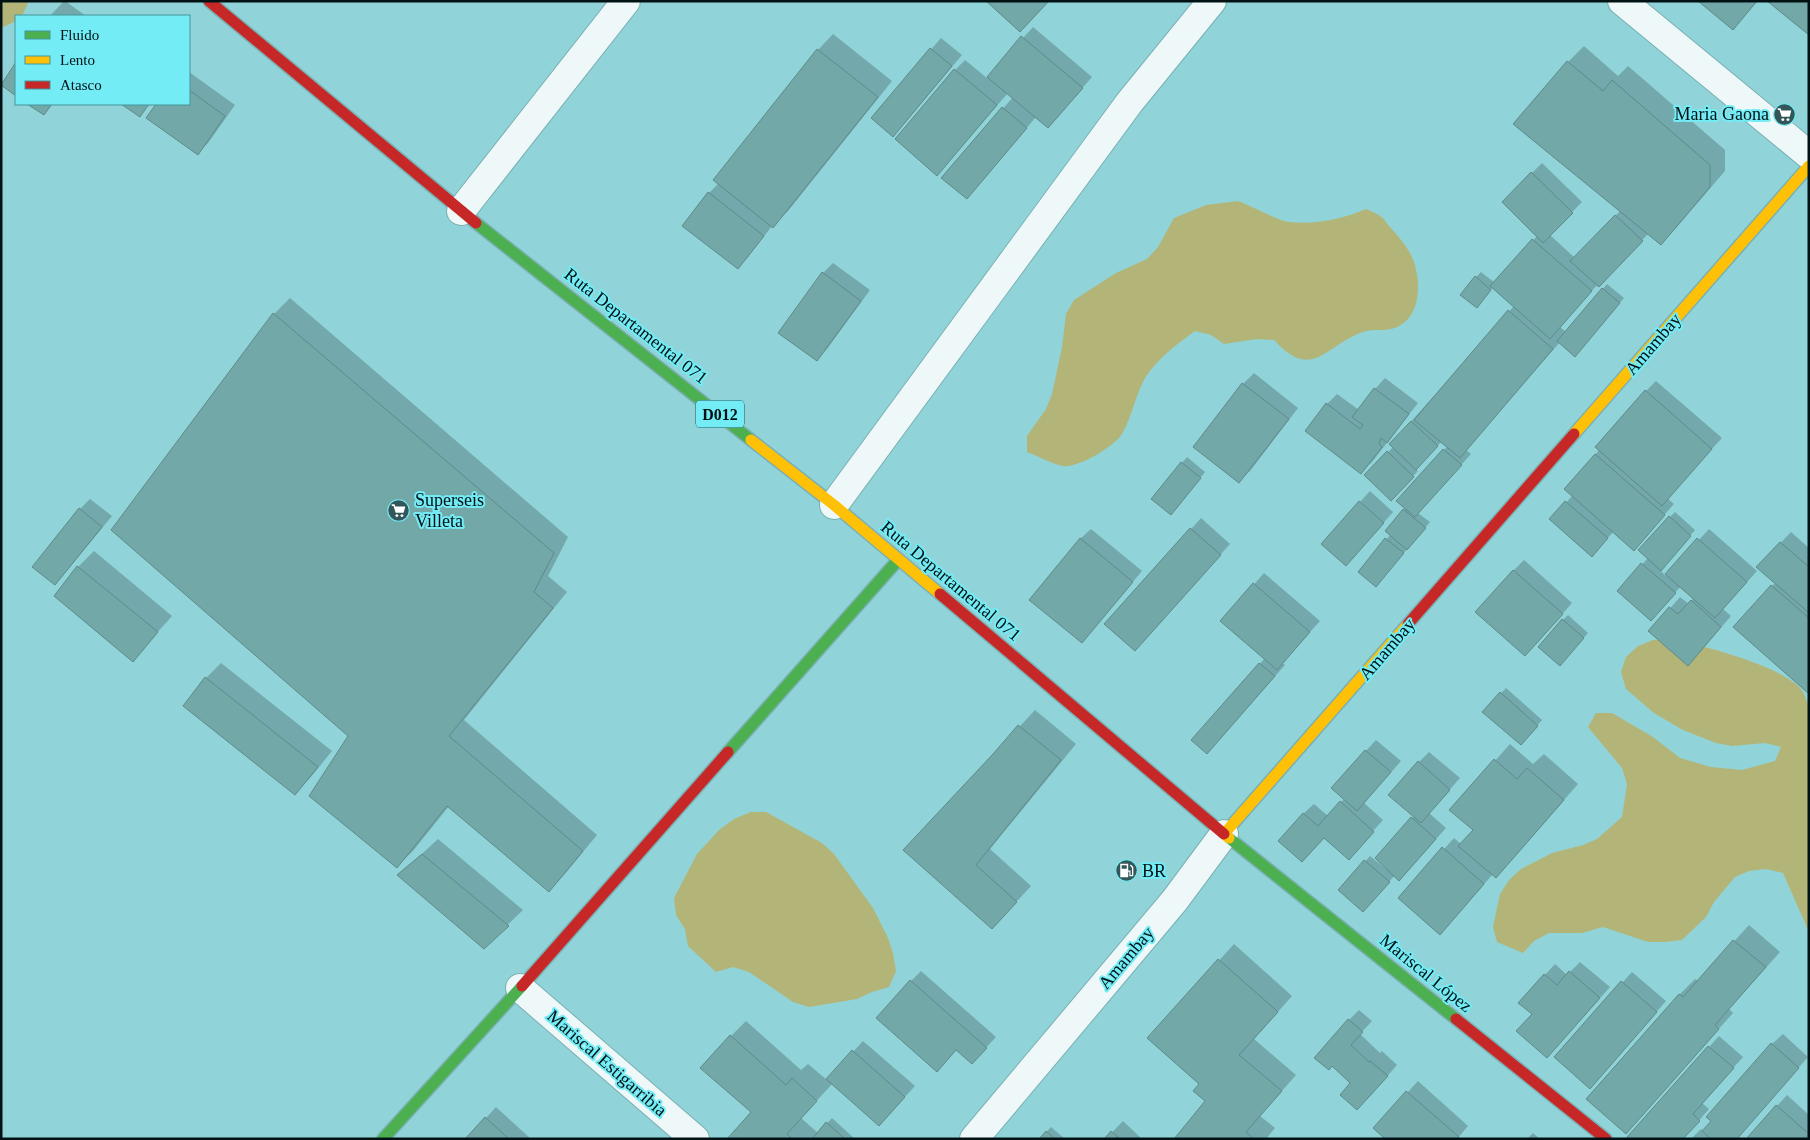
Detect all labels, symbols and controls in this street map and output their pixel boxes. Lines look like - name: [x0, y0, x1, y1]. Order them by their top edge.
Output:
- legend: [15, 15, 190, 105]
- text: Fluido: [60, 27, 99, 43]
- text: Lento: [60, 52, 95, 68]
- text: Atasco: [60, 77, 102, 93]
- supermarket icon: Maria Gaona: [1773, 102, 1797, 126]
- place label: Maria Gaona: [1675, 104, 1769, 124]
- street label: Ruta Departamental 071: [561, 264, 711, 388]
- street label: Amambay: [1621, 309, 1685, 379]
- road number: D012: [696, 400, 744, 428]
- place label: Superseis Villeta: [415, 490, 484, 531]
- supermarket icon: Superseis Villeta: [387, 498, 411, 522]
- street label: Ruta Departamental 071: [877, 517, 1025, 645]
- street label: Amambay: [1355, 614, 1419, 684]
- fuel station icon: BR: [1114, 859, 1138, 883]
- place label: BR: [1142, 861, 1166, 881]
- street label: Amambay: [1094, 923, 1158, 993]
- street label: Mariscal López: [1376, 930, 1476, 1016]
- street label: Mariscal Estigarribia: [543, 1006, 671, 1120]

